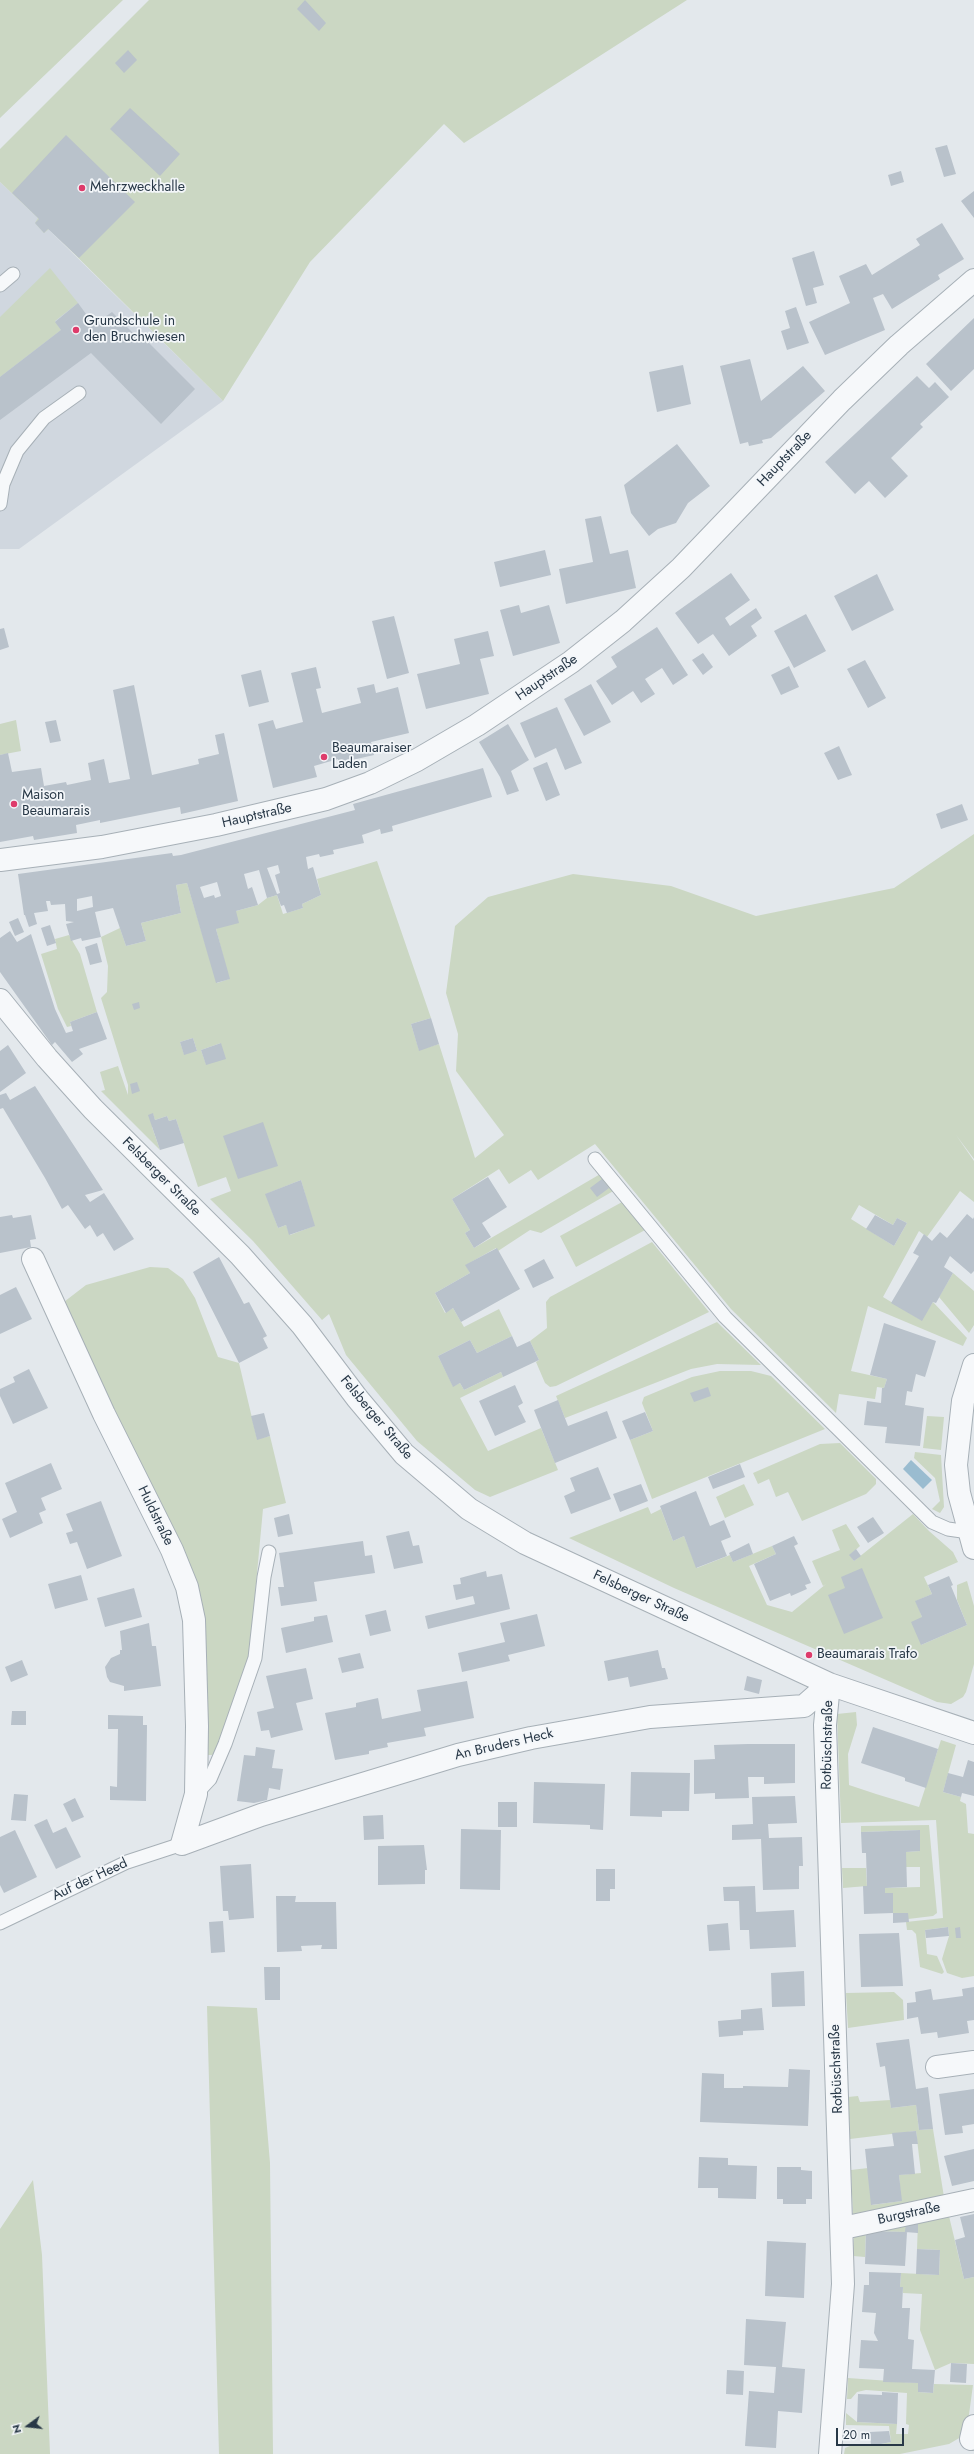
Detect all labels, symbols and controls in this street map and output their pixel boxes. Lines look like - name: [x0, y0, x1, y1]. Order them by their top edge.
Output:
- place label: Mehrzweckhalle: [90, 180, 185, 196]
- marker: Mehrzweckhalle: [77, 183, 87, 193]
- place label: Grundschule in den Bruchwiesen: [84, 314, 185, 346]
- marker: Grundschule in den Bruchwiesen: [71, 325, 81, 335]
- street label: Hauptstraße: [754, 428, 816, 490]
- street label: Hauptstraße: [513, 651, 581, 705]
- place label: Beaumaraiser Laden: [332, 741, 412, 774]
- marker: Beaumaraiser Laden: [319, 752, 329, 762]
- place label: Maison Beaumarais: [22, 788, 90, 820]
- marker: Maison Beaumarais: [9, 799, 19, 809]
- street label: Hauptstraße: [220, 800, 294, 832]
- street label: Felsberger Straße: [118, 1134, 204, 1220]
- street label: Felsberger Straße: [336, 1373, 416, 1463]
- street label: Huldstraße: [133, 1483, 177, 1549]
- street label: Felsberger Straße: [590, 1567, 692, 1627]
- place label: Beaumarais Trafo: [817, 1647, 917, 1663]
- marker: Beaumarais Trafo: [804, 1650, 814, 1660]
- street label: Rotbüschstraße: [819, 1700, 837, 1790]
- street label: An Bruders Heck: [453, 1725, 555, 1765]
- street label: Auf der Heed: [50, 1855, 130, 1905]
- street label: Rotbüschstraße: [827, 2024, 847, 2114]
- street label: Burgstraße: [876, 2199, 942, 2229]
- north arrow: [8, 2406, 48, 2446]
- scale bar: [838, 2420, 906, 2446]
- text: N: [8, 2423, 25, 2435]
- text: 20 m: [843, 2426, 870, 2444]

